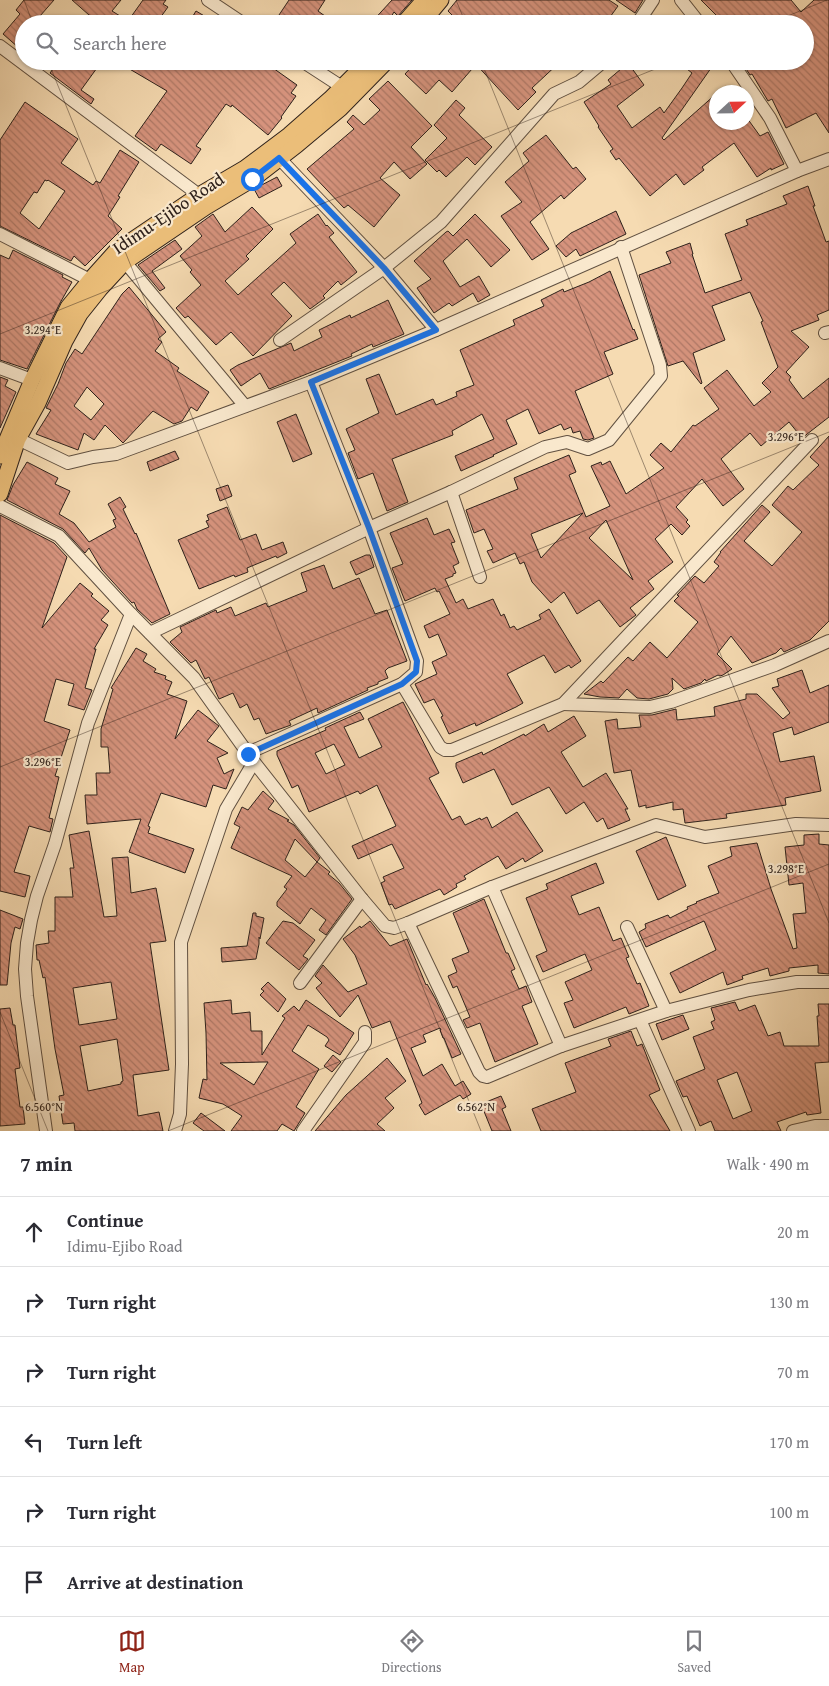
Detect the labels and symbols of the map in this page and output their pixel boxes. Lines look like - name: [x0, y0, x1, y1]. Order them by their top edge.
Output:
- north arrow: [709, 85, 754, 130]
- street label: Idimu-Ejibo Road: [107, 165, 230, 261]
- route start: [241, 168, 264, 191]
- text: 3.294°E: [25, 321, 61, 338]
- text: 3.296°E: [768, 428, 804, 445]
- route end: [237, 743, 260, 766]
- text: 3.296°E: [25, 753, 61, 770]
- text: 3.298°E: [768, 860, 804, 877]
- text: 6.560°N: [25, 1098, 63, 1115]
- text: 6.562°N: [457, 1098, 495, 1115]

